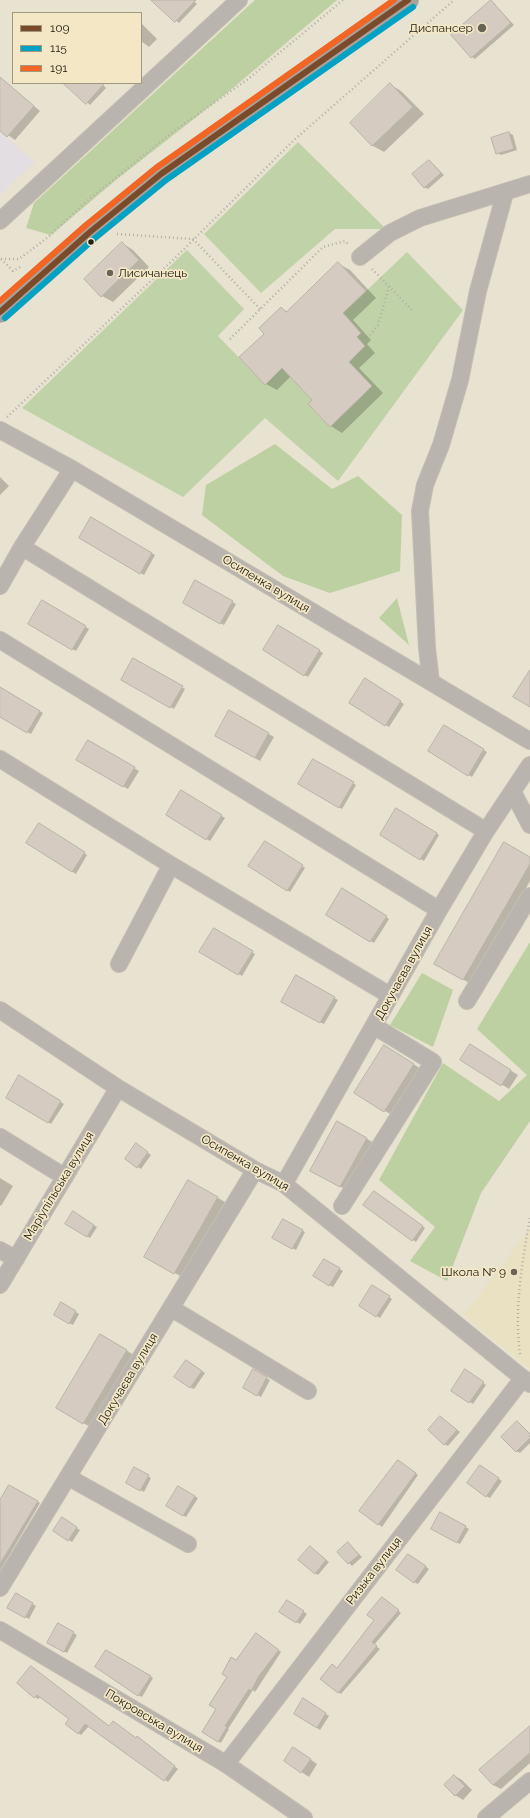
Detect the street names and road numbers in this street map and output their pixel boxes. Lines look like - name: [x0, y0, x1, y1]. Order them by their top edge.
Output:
- street label: Осипенка вулиця: [220, 552, 312, 616]
- street label: Докучаєва вулиця: [372, 924, 436, 1022]
- street label: Маріупільська вулиця: [21, 1129, 97, 1243]
- street label: Осипенка вулиця: [198, 1132, 292, 1194]
- street label: Докучаєва вулиця: [95, 1331, 161, 1427]
- street label: Ризька вулиця: [343, 1534, 405, 1608]
- street label: Покровська вулиця: [103, 1686, 205, 1756]

